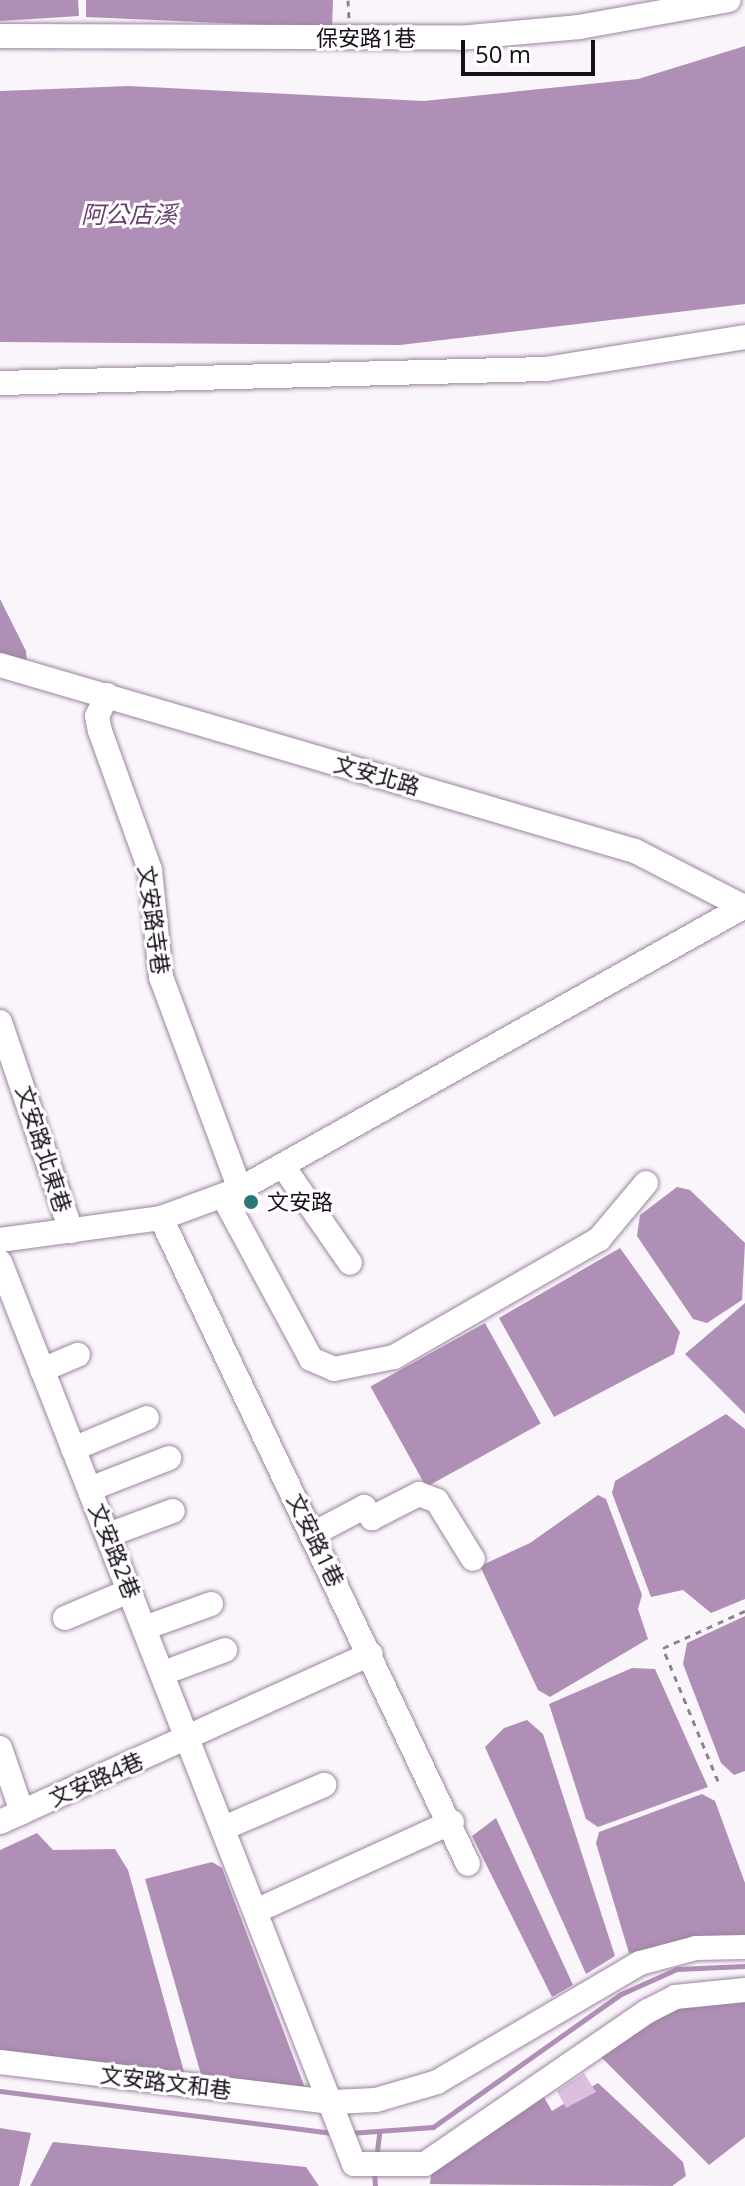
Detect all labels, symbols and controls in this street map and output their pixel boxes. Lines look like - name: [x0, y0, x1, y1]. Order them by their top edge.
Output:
- scale bar: [465, 24, 599, 74]
- street label: 保安路1巷: [316, 25, 416, 51]
- text: 50 m: [475, 37, 531, 70]
- water label: 阿公店溪: [81, 200, 177, 228]
- street label: 文安北路: [331, 750, 423, 800]
- street label: 文安路寺巷: [133, 864, 175, 976]
- street label: 文安路北東巷: [11, 1082, 77, 1216]
- place label: 文安路: [267, 1189, 333, 1215]
- marker: 文安路: [242, 1193, 260, 1211]
- street label: 文安路1巷: [282, 1489, 350, 1591]
- street label: 文安路2巷: [84, 1499, 146, 1603]
- street label: 文安路4巷: [45, 1746, 147, 1812]
- street label: 文安路文和巷: [99, 2061, 233, 2103]

